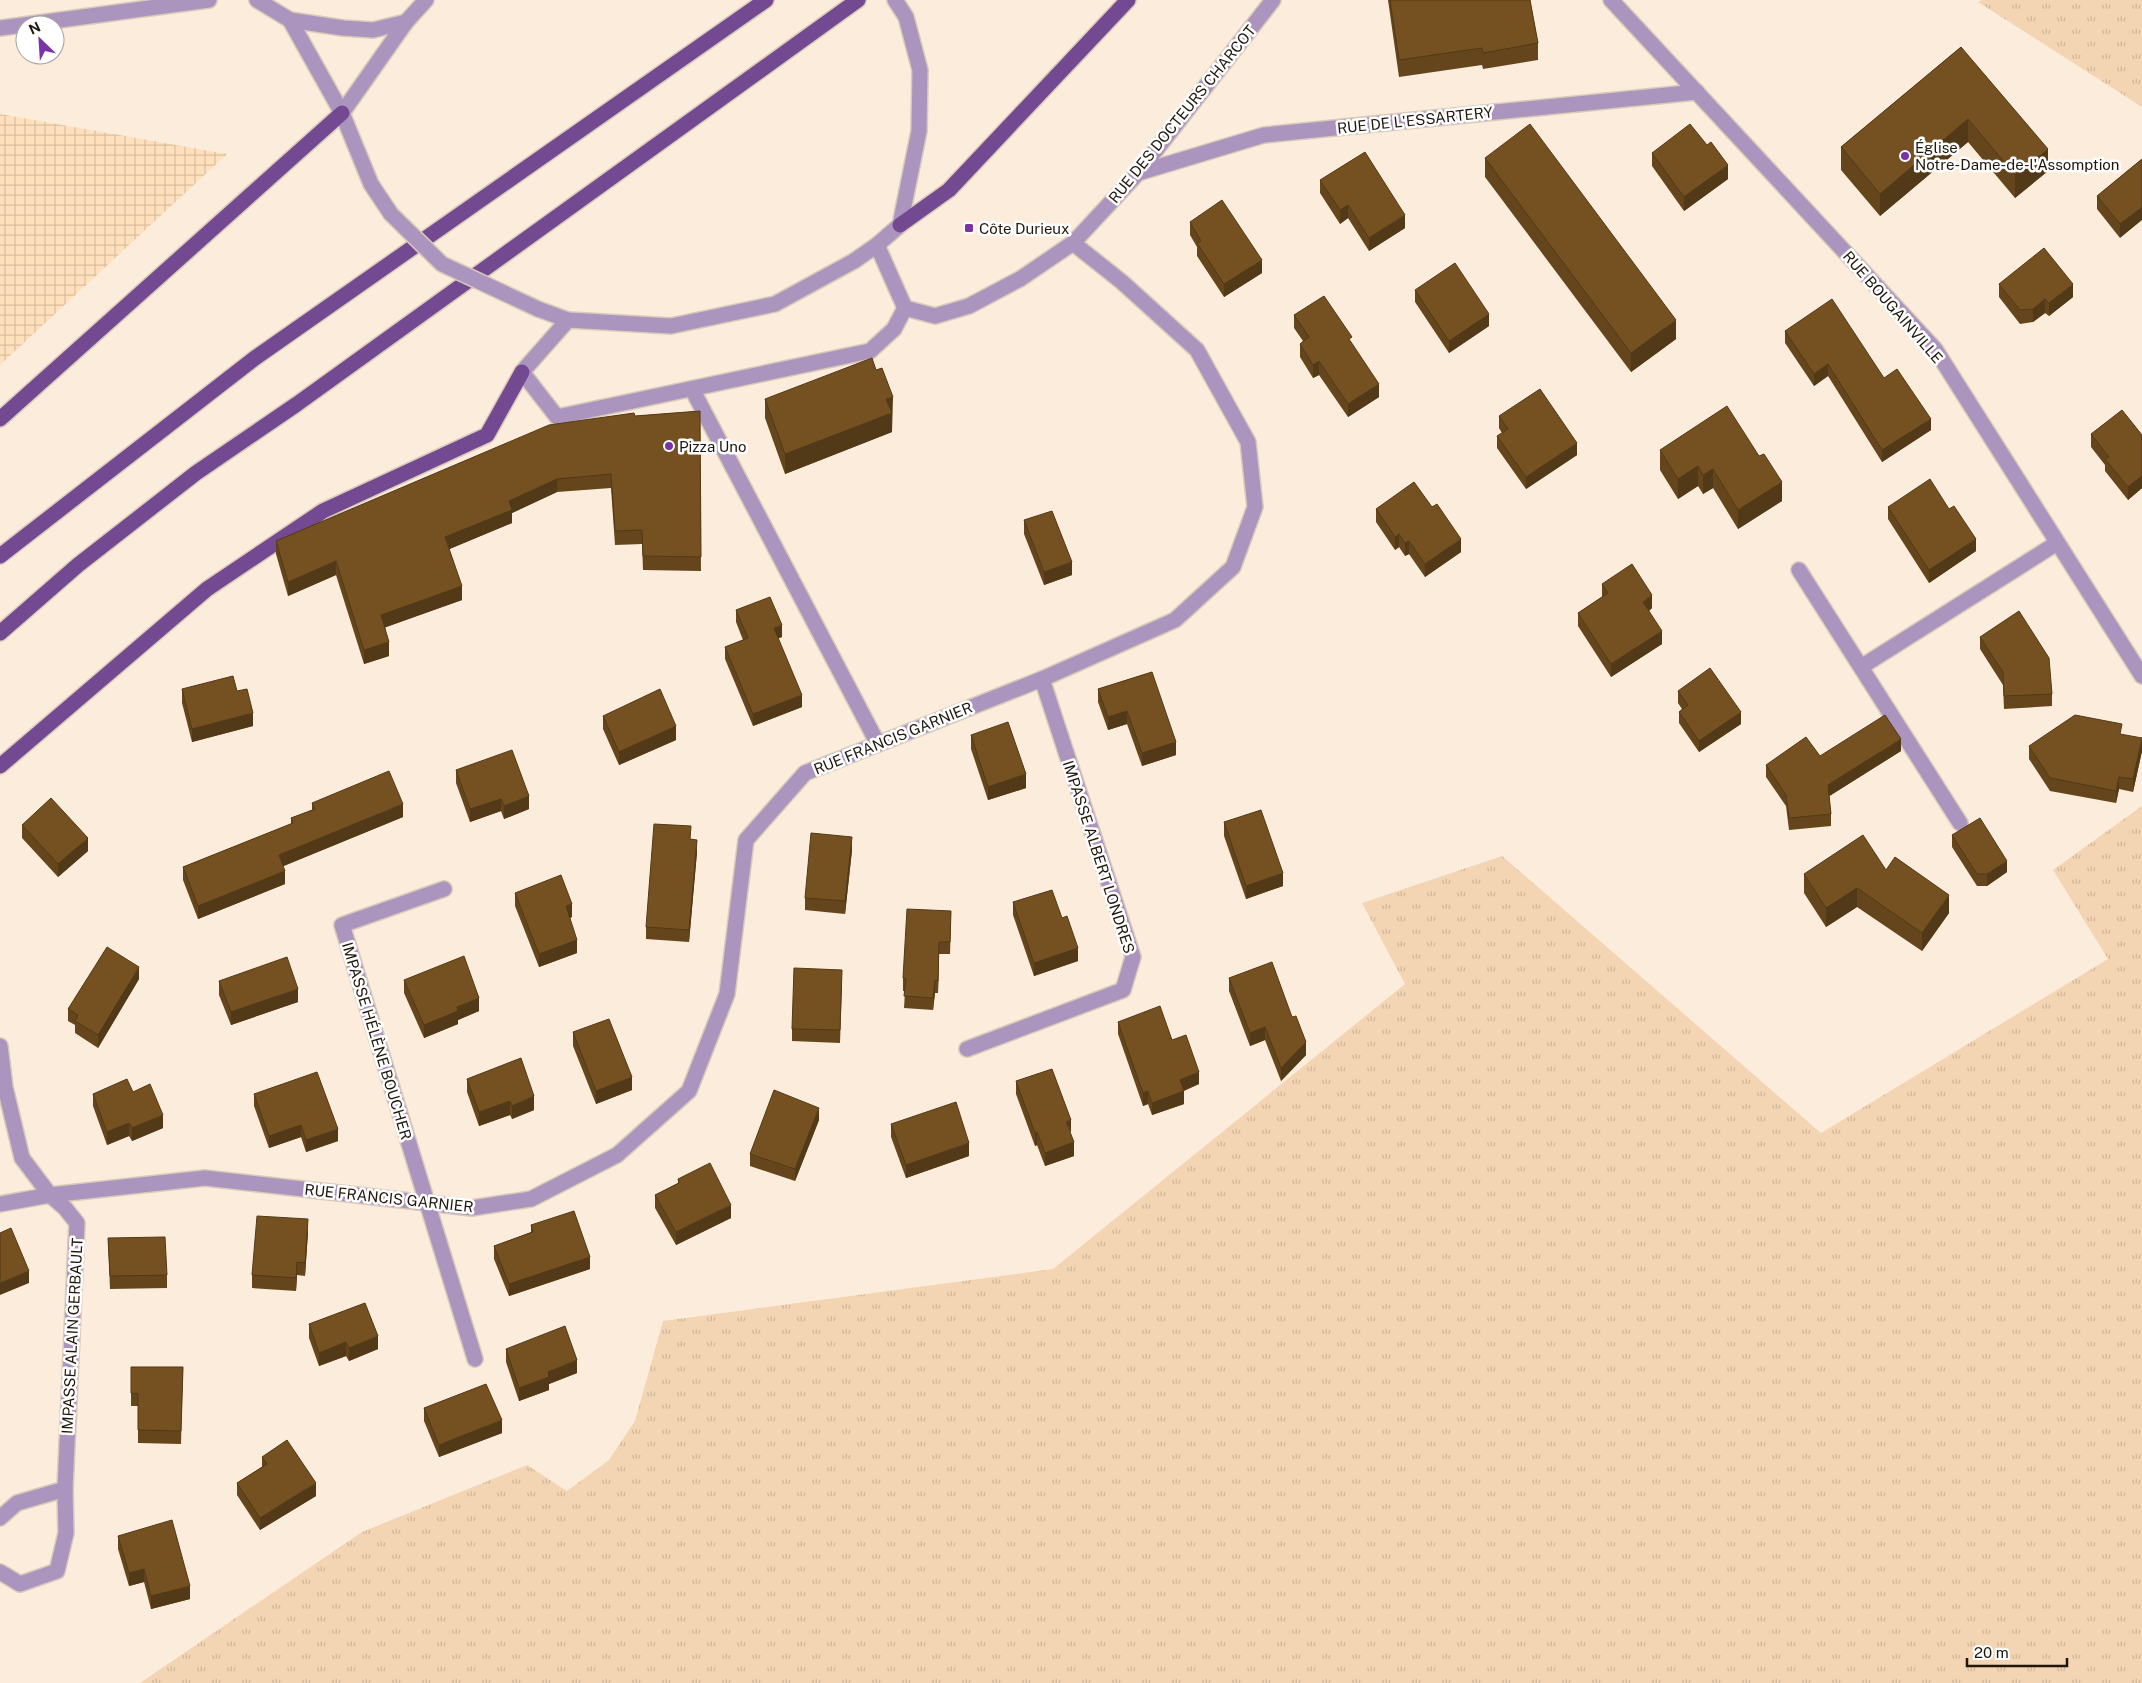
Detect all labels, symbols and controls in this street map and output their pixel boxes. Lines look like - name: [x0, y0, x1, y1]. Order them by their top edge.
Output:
- north arrow: [15, 15, 65, 65]
- text: N: [26, 19, 43, 38]
- street label: RUE DES DOCTEURS CHARCOT: [1105, 22, 1259, 206]
- street label: RUE DE L'ESSARTERY: [1336, 103, 1494, 137]
- place label: Église Notre-Dame-de-l'Assomption: [1915, 139, 2119, 173]
- marker: Église Notre-Dame-de-l'Assomption: [1899, 150, 1911, 162]
- place label: Côte Durieux: [979, 220, 1070, 237]
- marker: Côte Durieux: [963, 222, 975, 234]
- street label: RUE BOUGAINVILLE: [1840, 248, 1946, 366]
- place label: Pizza Uno: [679, 438, 747, 455]
- marker: Pizza Uno: [663, 440, 675, 452]
- street label: RUE FRANCIS GARNIER: [811, 698, 975, 778]
- street label: IMPASSE ALBERT LONDRES: [1060, 758, 1138, 956]
- street label: IMPASSE HÉLÈNE BOUCHER: [339, 940, 415, 1142]
- street label: RUE FRANCIS GARNIER: [304, 1181, 474, 1215]
- street label: IMPASSE ALAIN GERBAULT: [58, 1237, 86, 1435]
- scale bar: [1967, 1636, 2067, 1668]
- text: 20 m: [1974, 1644, 2009, 1661]

